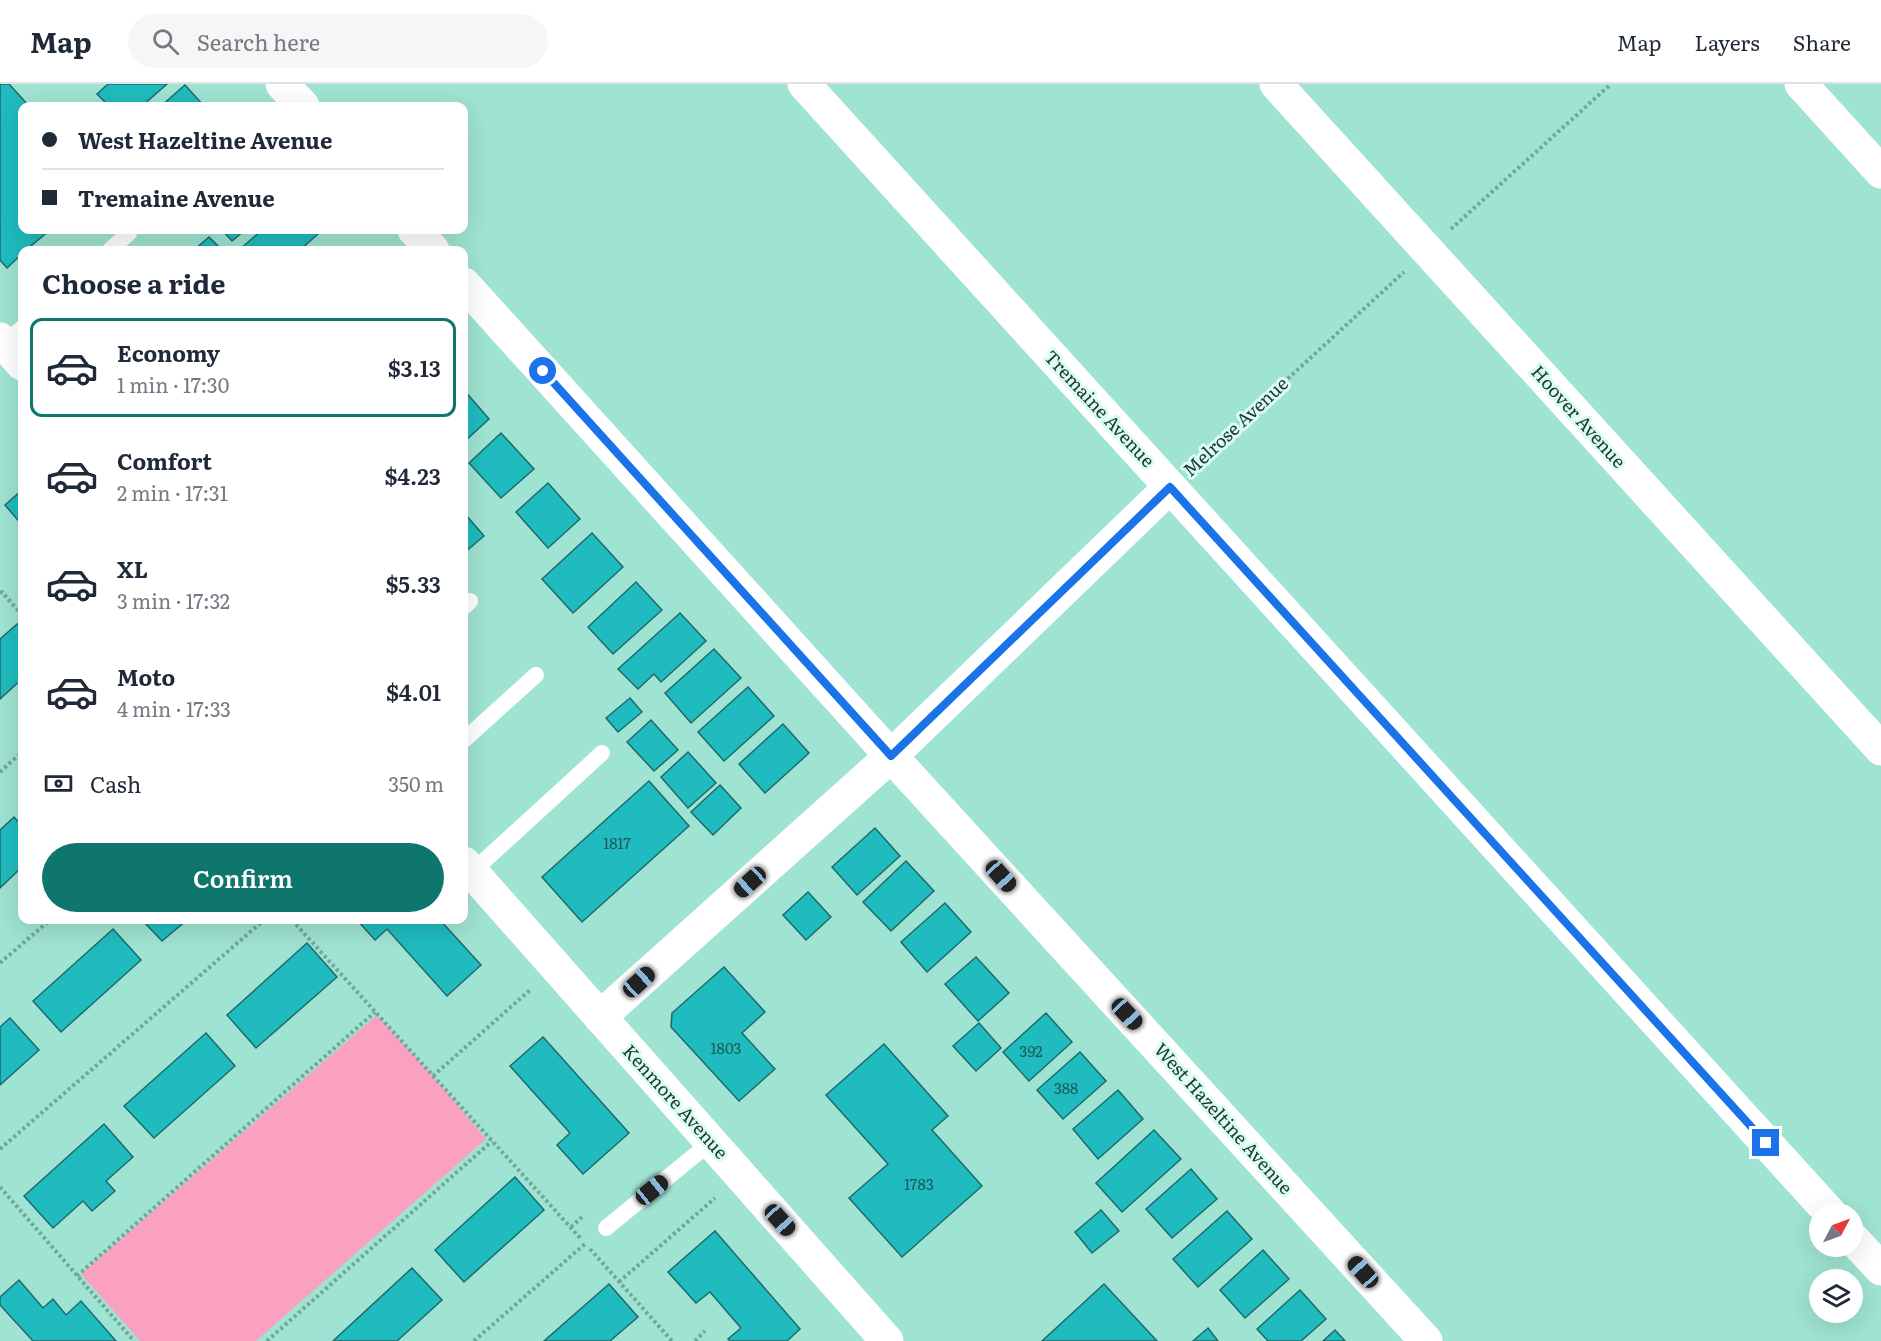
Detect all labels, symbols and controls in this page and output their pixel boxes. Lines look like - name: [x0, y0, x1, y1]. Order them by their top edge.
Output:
- search box: [128, 14, 548, 68]
- text: Map: [30, 20, 92, 62]
- icon: search: [149, 25, 182, 58]
- text: Search here: [197, 25, 320, 58]
- text: Map: [1617, 26, 1662, 57]
- text: Layers: [1695, 26, 1760, 57]
- text: Share: [1793, 26, 1851, 57]
- text: West Hazeltine Avenue: [78, 123, 332, 156]
- text: Tremaine Avenue: [78, 181, 275, 214]
- text: Choose a ride: [42, 262, 225, 302]
- text: Economy: [117, 336, 220, 369]
- icon: car: [45, 341, 99, 395]
- street label: Tremaine Avenue: [1039, 343, 1162, 473]
- text: $3.13: [388, 351, 441, 384]
- route start: [529, 357, 556, 384]
- street label: Hoover Avenue: [1525, 358, 1633, 473]
- text: 1 min · 17:30: [117, 369, 229, 399]
- street label: Melrose Avenue: [1176, 370, 1294, 482]
- text: Comfort: [117, 444, 212, 477]
- icon: car: [45, 449, 99, 503]
- text: $4.23: [384, 459, 441, 492]
- text: 2 min · 17:31: [117, 477, 228, 507]
- text: XL: [117, 552, 148, 585]
- icon: car: [45, 557, 99, 611]
- text: $5.33: [386, 567, 441, 600]
- text: 3 min · 17:32: [117, 585, 230, 615]
- text: Moto: [117, 660, 175, 693]
- icon: car: [45, 665, 99, 719]
- text: $4.01: [386, 675, 441, 708]
- text: 4 min · 17:33: [117, 693, 231, 723]
- icon: cash: [42, 767, 75, 800]
- text: Cash: [90, 767, 141, 800]
- text: 350 m: [388, 768, 444, 798]
- house number: 1817: [603, 831, 631, 854]
- button: Confirm: [42, 843, 444, 912]
- car: [982, 857, 1020, 895]
- car: [731, 863, 769, 901]
- car: [620, 963, 658, 1001]
- car: [1108, 995, 1146, 1033]
- house number: 1803: [711, 1036, 741, 1059]
- street label: West Hazeltine Avenue: [1149, 1036, 1300, 1200]
- street label: Kenmore Avenue: [617, 1038, 735, 1164]
- house number: 392: [1019, 1039, 1043, 1062]
- house number: 388: [1054, 1076, 1078, 1099]
- route end: [1752, 1129, 1779, 1156]
- car: [632, 1172, 672, 1208]
- house number: 1783: [904, 1172, 934, 1195]
- car: [761, 1201, 799, 1239]
- north arrow: [1809, 1203, 1863, 1257]
- map controls: [1809, 1203, 1863, 1323]
- car: [1344, 1253, 1382, 1291]
- button: layers: [1809, 1269, 1863, 1323]

